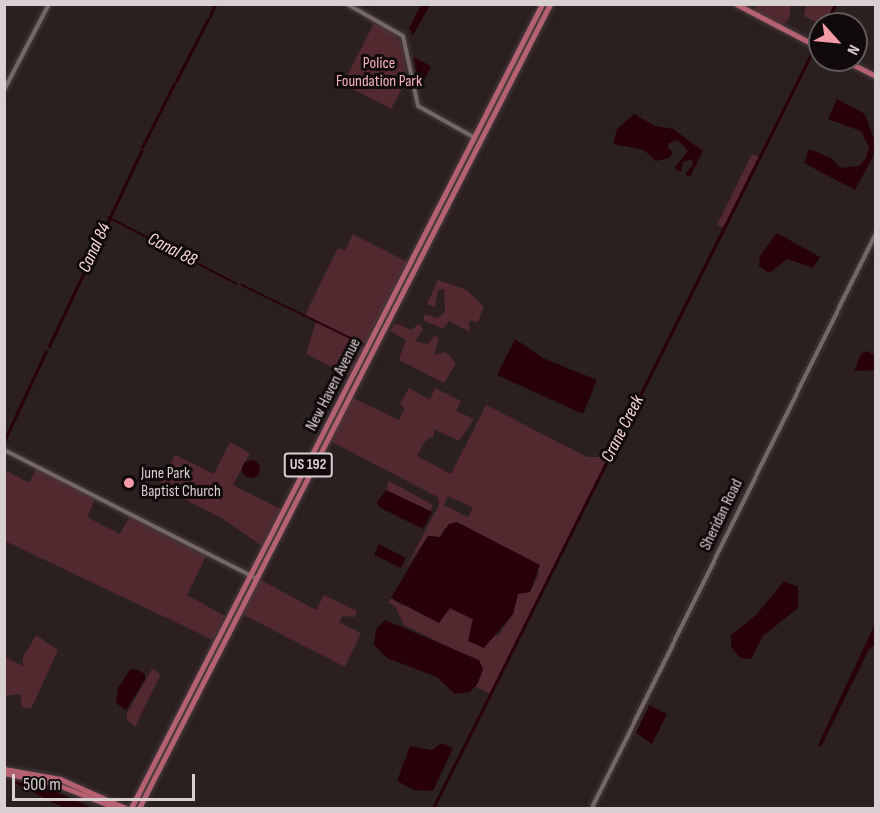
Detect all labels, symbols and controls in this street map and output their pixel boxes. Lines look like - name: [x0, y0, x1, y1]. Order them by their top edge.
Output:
- north arrow: [808, 12, 868, 72]
- text: N: [842, 41, 863, 58]
- park label: Police Foundation Park: [336, 54, 422, 92]
- water label: Canal 84: [74, 220, 116, 276]
- water label: Canal 88: [144, 229, 200, 271]
- street label: New Haven Avenue: [302, 336, 366, 434]
- water label: Crane Creek: [597, 392, 649, 466]
- road number: US 192: [282, 453, 334, 477]
- place label: June Park Baptist Church: [141, 464, 221, 502]
- marker: June Park Baptist Church: [122, 476, 136, 490]
- street label: Sheridan Road: [697, 476, 747, 554]
- scale bar: [15, 762, 198, 800]
- text: 500 m: [23, 774, 61, 795]

